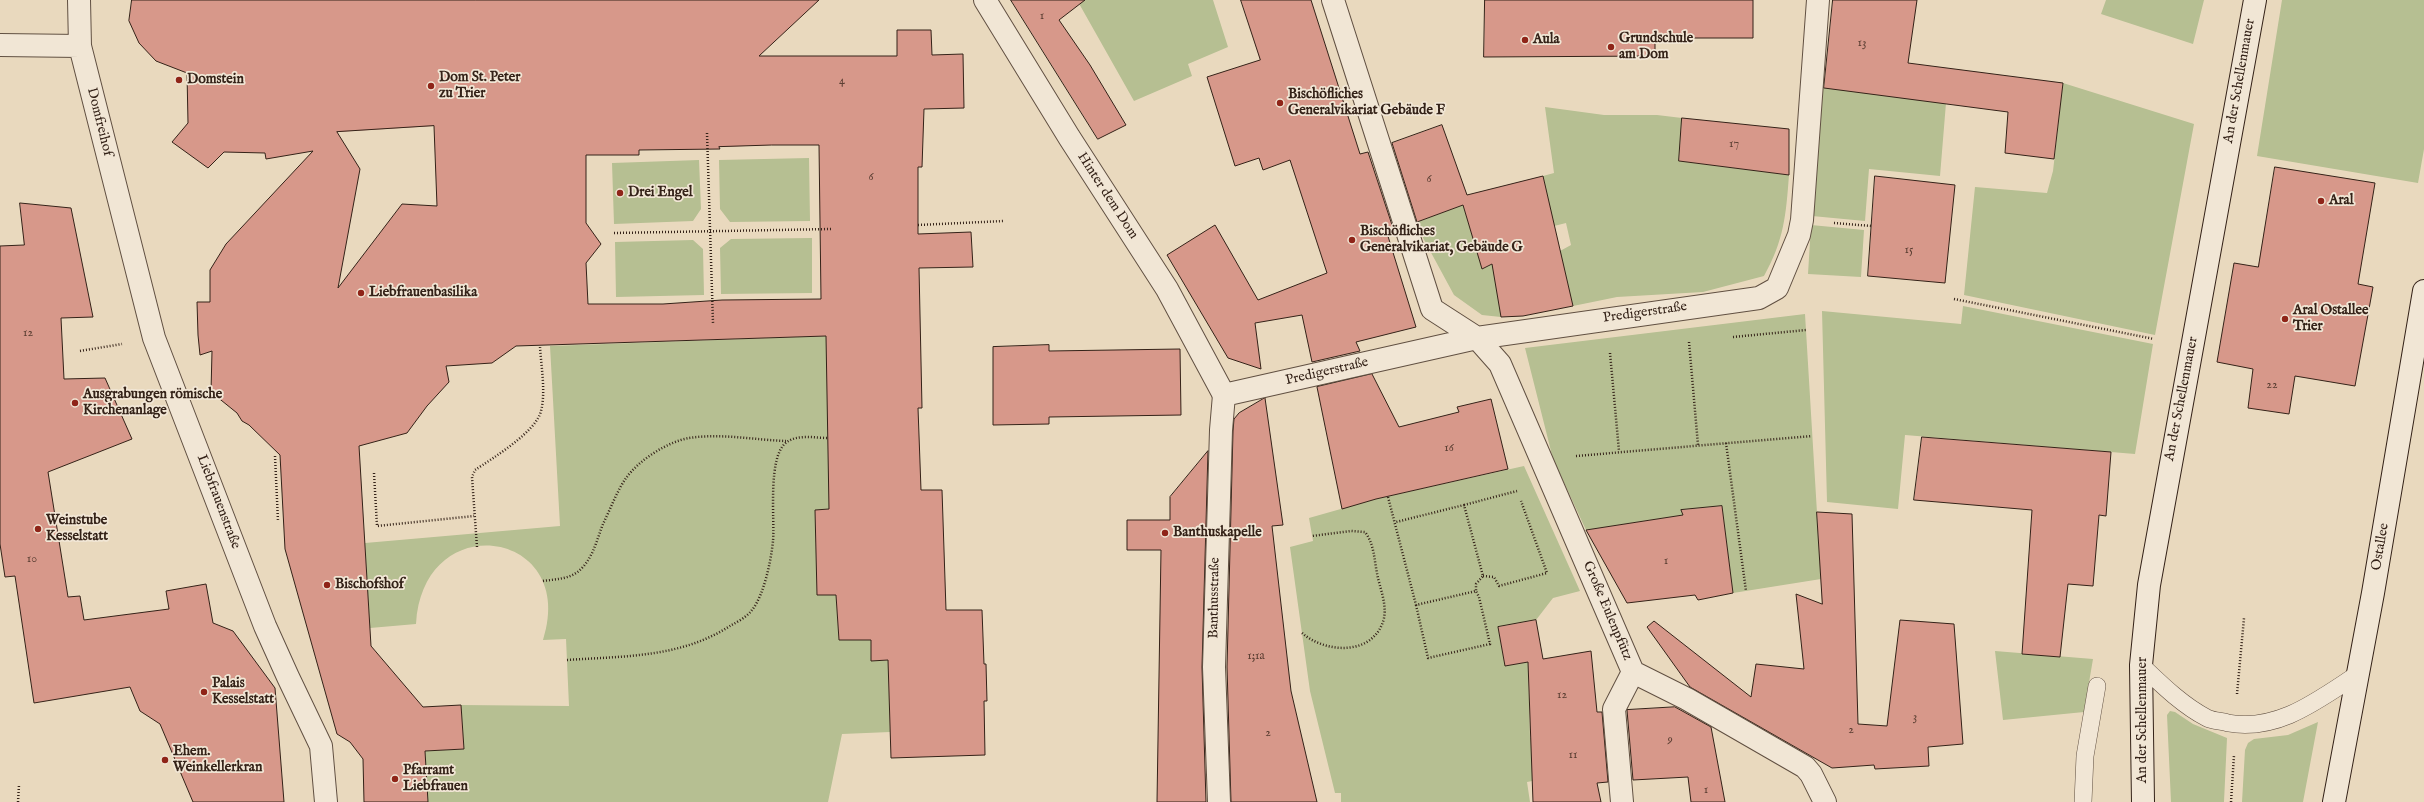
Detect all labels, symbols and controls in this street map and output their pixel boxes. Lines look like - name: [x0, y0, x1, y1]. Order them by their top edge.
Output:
- house number: 1: [1040, 10, 1044, 24]
- street label: An der Schellenmauer: [2221, 17, 2259, 145]
- place label: Grundschule am Dom: [1619, 31, 1693, 64]
- place label: Aula: [1533, 32, 1560, 48]
- marker: Aula: [1520, 35, 1530, 45]
- house number: 13: [1858, 37, 1866, 51]
- marker: Grundschule am Dom: [1606, 42, 1616, 52]
- place label: Dom St. Peter zu Trier: [439, 70, 520, 102]
- place label: Domstein: [187, 72, 244, 88]
- marker: Domstein: [174, 75, 184, 85]
- house number: 4: [839, 75, 845, 89]
- marker: Dom St. Peter zu Trier: [426, 81, 436, 91]
- street label: Domfreihof: [82, 86, 116, 158]
- place label: Bischöfliches Generalvikariat Gebäude F: [1288, 87, 1445, 120]
- marker: Bischöfliches Generalvikariat Gebäude F: [1275, 98, 1285, 108]
- house number: 17: [1729, 138, 1739, 152]
- street label: Hinter dem Dom: [1073, 150, 1141, 242]
- house number: 6: [868, 171, 874, 185]
- house number: 6: [1426, 173, 1432, 187]
- place label: Drei Engel: [628, 185, 693, 201]
- marker: Drei Engel: [615, 188, 625, 198]
- place label: Aral: [2329, 193, 2353, 209]
- marker: Aral: [2316, 196, 2326, 206]
- place label: Bischöfliches Generalvikariat, Gebäude G: [1360, 224, 1523, 256]
- marker: Bischöfliches Generalvikariat, Gebäude G: [1347, 235, 1357, 245]
- house number: 15: [1905, 244, 1913, 258]
- place label: Liebfrauenbasilika: [369, 285, 477, 301]
- marker: Liebfrauenbasilika: [356, 288, 366, 298]
- street label: Predigerstraße: [1602, 299, 1688, 327]
- place label: Aral Ostallee Trier: [2293, 303, 2368, 336]
- marker: Aral Ostallee Trier: [2280, 314, 2290, 324]
- house number: 12: [23, 327, 33, 341]
- street label: An der Schellenmauer: [2162, 335, 2202, 463]
- street label: Predigerstraße: [1284, 354, 1370, 390]
- house number: 22: [2266, 379, 2278, 393]
- place label: Ausgrabungen römische Kirchenanlage: [83, 387, 222, 420]
- marker: Ausgrabungen römische Kirchenanlage: [70, 398, 80, 408]
- house number: 16: [1444, 442, 1454, 456]
- street label: Liebfrauenstraße: [192, 453, 244, 551]
- place label: Weinstube Kesselstatt: [46, 513, 108, 546]
- street label: Ostallee: [2369, 522, 2393, 572]
- marker: Weinstube Kesselstatt: [33, 524, 43, 534]
- place label: Banthuskapelle: [1173, 525, 1262, 541]
- marker: Banthuskapelle: [1160, 528, 1170, 538]
- house number: 10: [27, 553, 37, 567]
- house number: 1: [1664, 555, 1668, 569]
- street label: Banthusstraße: [1206, 557, 1224, 639]
- street label: Große Eulenpfütz: [1579, 559, 1635, 663]
- place label: Bischofshof: [335, 577, 404, 593]
- marker: Bischofshof: [322, 580, 332, 590]
- house number: 1;1a: [1247, 650, 1265, 664]
- street label: An der Schellenmauer: [2135, 657, 2151, 783]
- place label: Palais Kesselstatt: [212, 676, 274, 708]
- marker: Palais Kesselstatt: [199, 687, 209, 697]
- house number: 12: [1557, 689, 1567, 703]
- house number: 3: [1913, 711, 1917, 725]
- house number: 2: [1848, 724, 1854, 738]
- house number: 2: [1265, 727, 1271, 741]
- house number: 9: [1667, 734, 1673, 748]
- place label: Ehem. Weinkellerkran: [173, 744, 262, 776]
- house number: 11: [1569, 749, 1577, 763]
- marker: Ehem. Weinkellerkran: [160, 755, 170, 765]
- place label: Pfarramt Liebfrauen: [403, 763, 468, 796]
- marker: Pfarramt Liebfrauen: [390, 774, 400, 784]
- house number: 1: [1704, 784, 1708, 798]

